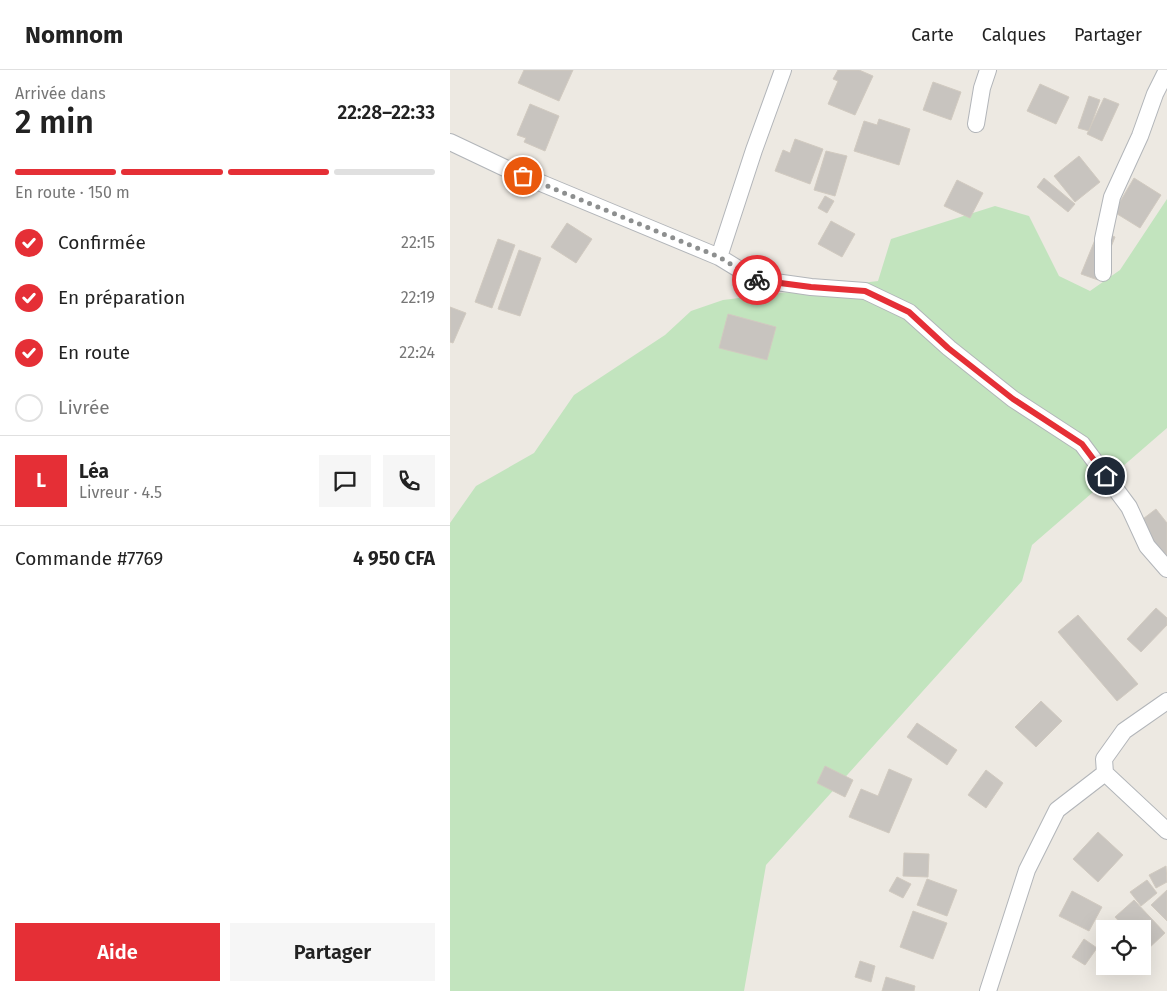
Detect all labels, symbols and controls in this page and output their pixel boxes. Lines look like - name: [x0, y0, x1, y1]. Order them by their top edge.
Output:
- text: Nomnom: [25, 21, 123, 49]
- text: Carte: [911, 24, 954, 46]
- text: Calques: [982, 24, 1046, 46]
- text: Partager: [1074, 24, 1142, 46]
- text: Arrivée dans: [15, 84, 106, 103]
- text: 22:28–22:33: [338, 101, 435, 124]
- text: 2 min: [15, 103, 94, 141]
- pin: [502, 155, 544, 197]
- icon: bag: [509, 162, 537, 190]
- text: En route · 150 m: [15, 183, 130, 202]
- icon: check: [15, 229, 43, 257]
- text: Confirmée: [58, 231, 146, 254]
- text: 22:15: [401, 233, 435, 252]
- courier: [732, 255, 782, 305]
- icon: bike: [743, 266, 771, 294]
- icon: check: [15, 284, 43, 312]
- text: En préparation: [58, 286, 185, 309]
- text: 22:19: [401, 288, 435, 307]
- icon: check: [15, 339, 43, 367]
- text: En route: [58, 341, 130, 364]
- text: 22:24: [399, 343, 435, 362]
- text: Livrée: [58, 396, 110, 419]
- button: chat: [319, 455, 371, 507]
- button: phone: [383, 455, 435, 507]
- pin: [1085, 455, 1127, 497]
- text: Léa: [79, 460, 109, 483]
- icon: home: [1092, 462, 1120, 490]
- text: L: [36, 469, 46, 492]
- text: Livreur · 4.5: [79, 483, 162, 502]
- text: Commande #7769: [15, 547, 163, 570]
- text: 4 950 CFA: [353, 547, 435, 570]
- map controls: [1096, 920, 1151, 975]
- button: locate: [1096, 920, 1151, 975]
- button: Aide: [15, 923, 220, 981]
- button: Partager: [230, 923, 435, 981]

